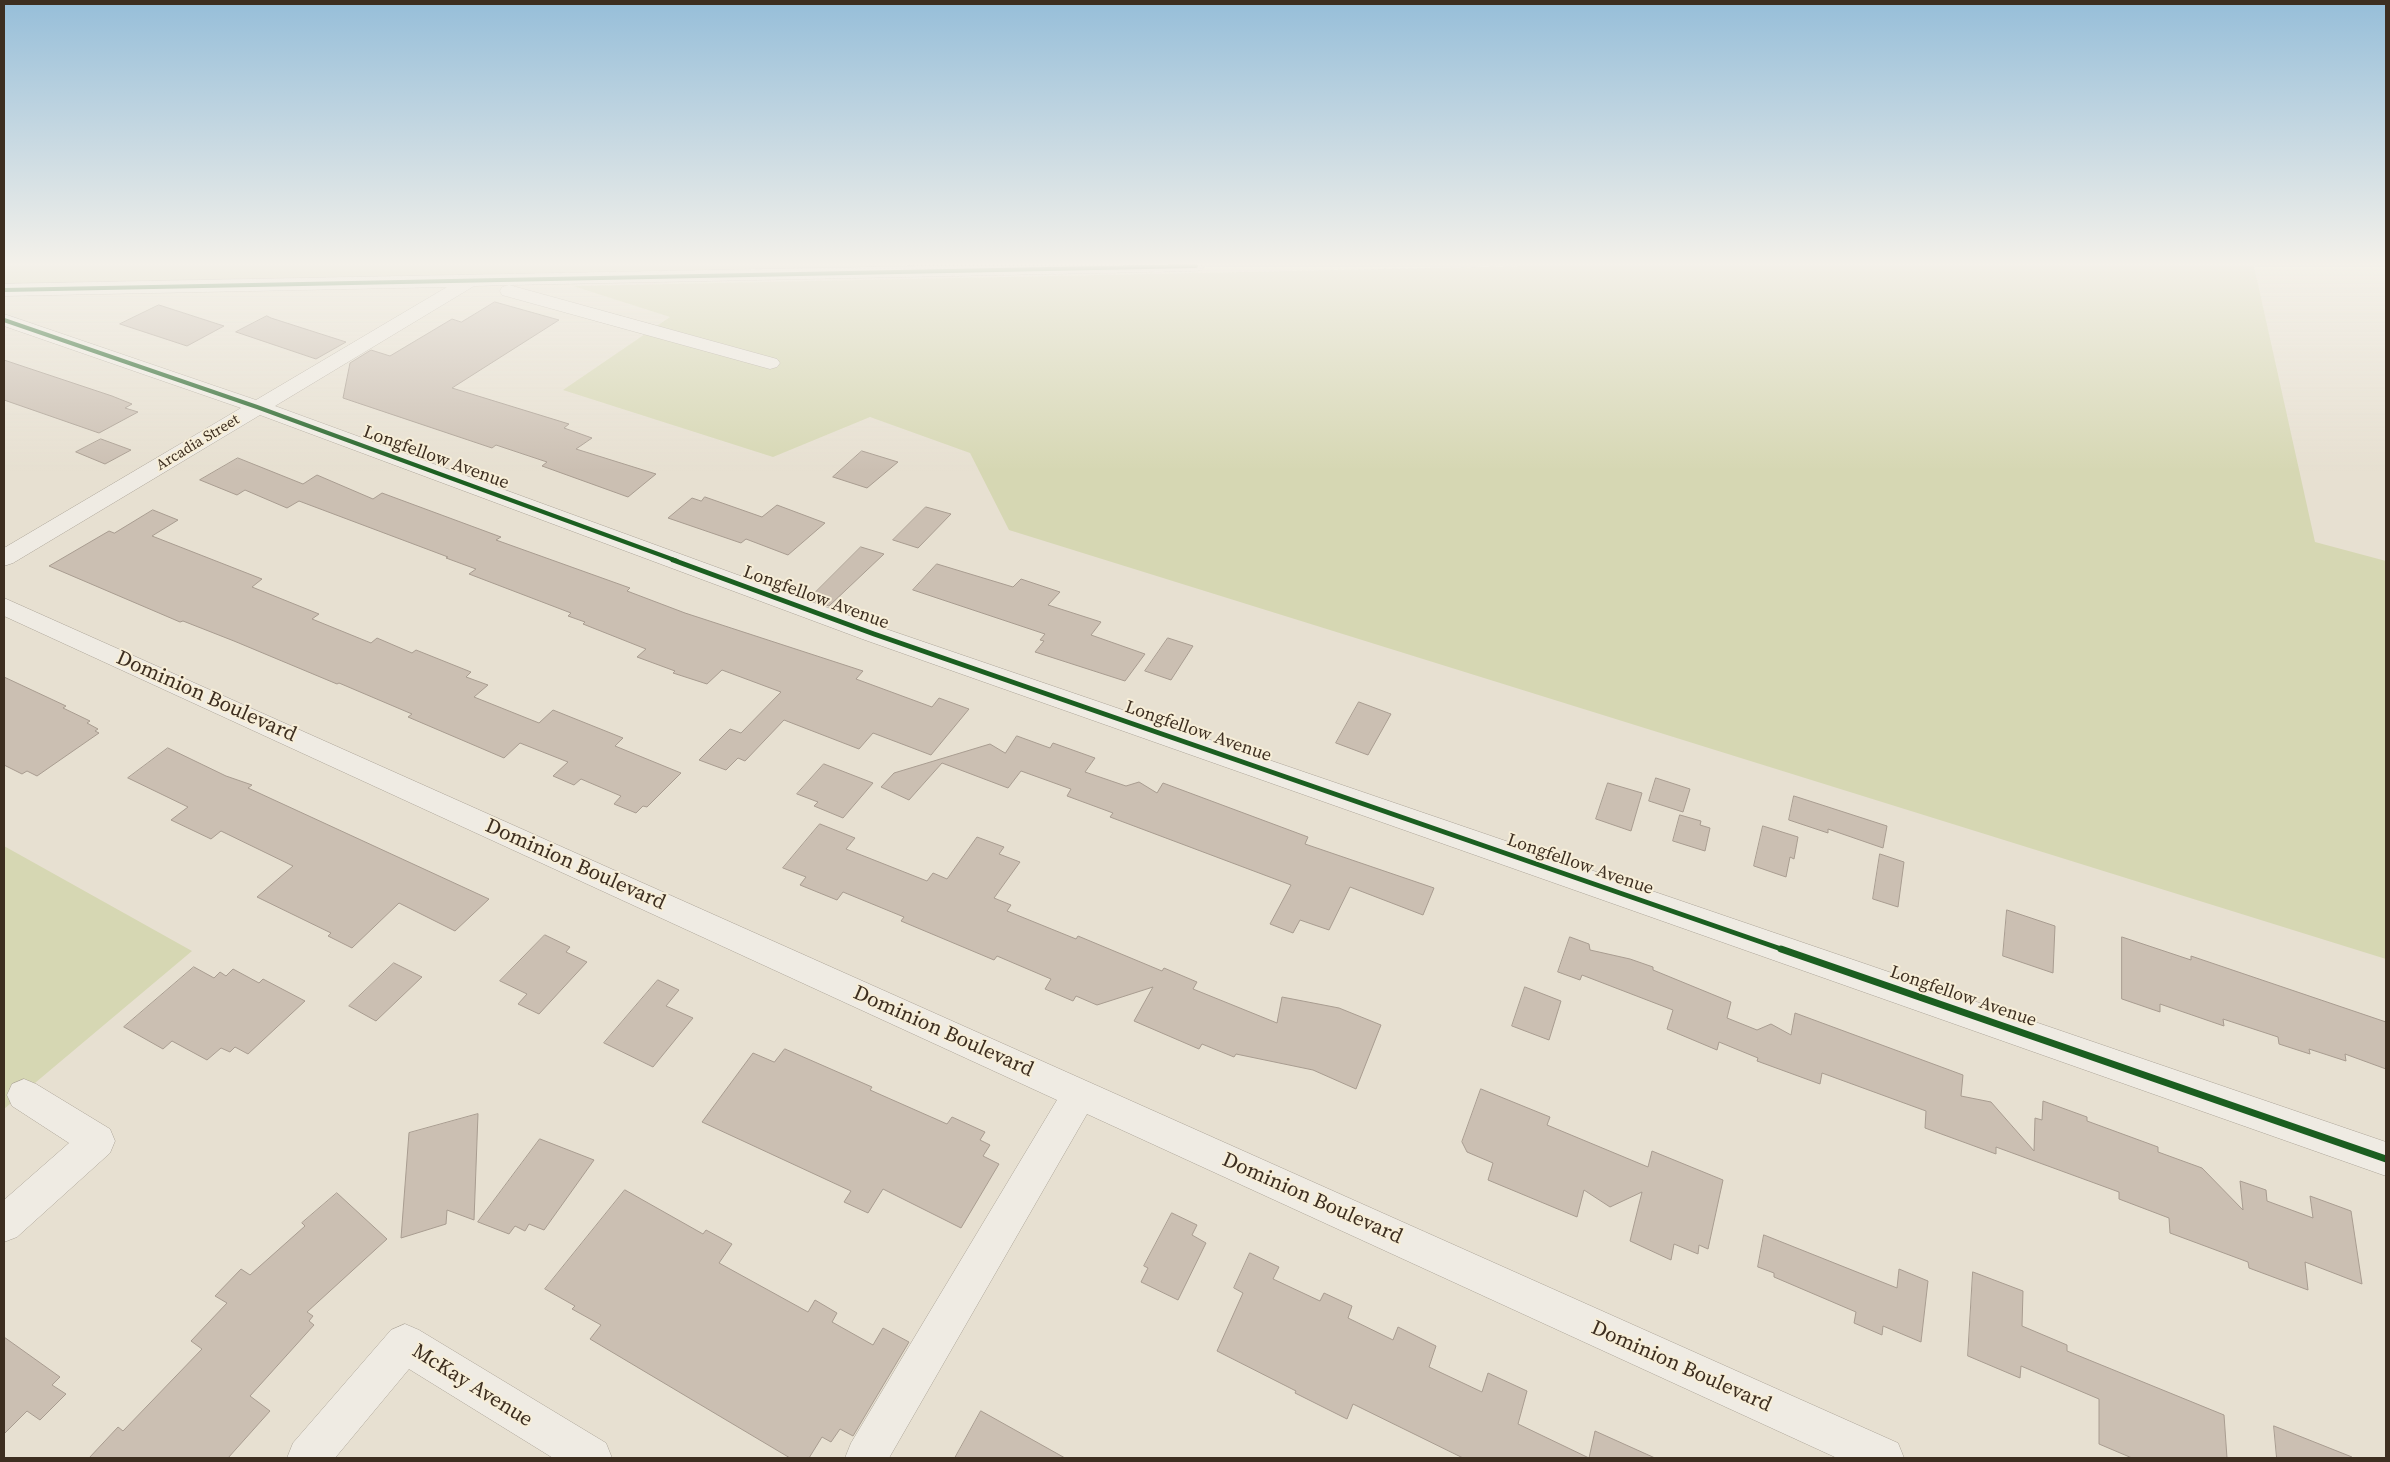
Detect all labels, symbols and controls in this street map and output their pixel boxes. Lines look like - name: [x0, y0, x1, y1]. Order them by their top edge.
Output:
- street label: Arcadia Street: [153, 411, 243, 475]
- street label: Longfellow Avenue: [360, 422, 512, 494]
- street label: Longfellow Avenue: [740, 562, 892, 634]
- street label: Dominion Boulevard: [112, 646, 300, 748]
- street label: Longfellow Avenue: [1122, 697, 1274, 767]
- street label: Dominion Boulevard: [481, 814, 669, 916]
- street label: Longfellow Avenue: [1504, 830, 1656, 900]
- street label: Longfellow Avenue: [1887, 962, 2039, 1032]
- street label: Dominion Boulevard: [849, 981, 1037, 1083]
- street label: Dominion Boulevard: [1218, 1148, 1406, 1250]
- street label: Dominion Boulevard: [1587, 1316, 1775, 1418]
- street label: McKay Avenue: [407, 1339, 537, 1433]

